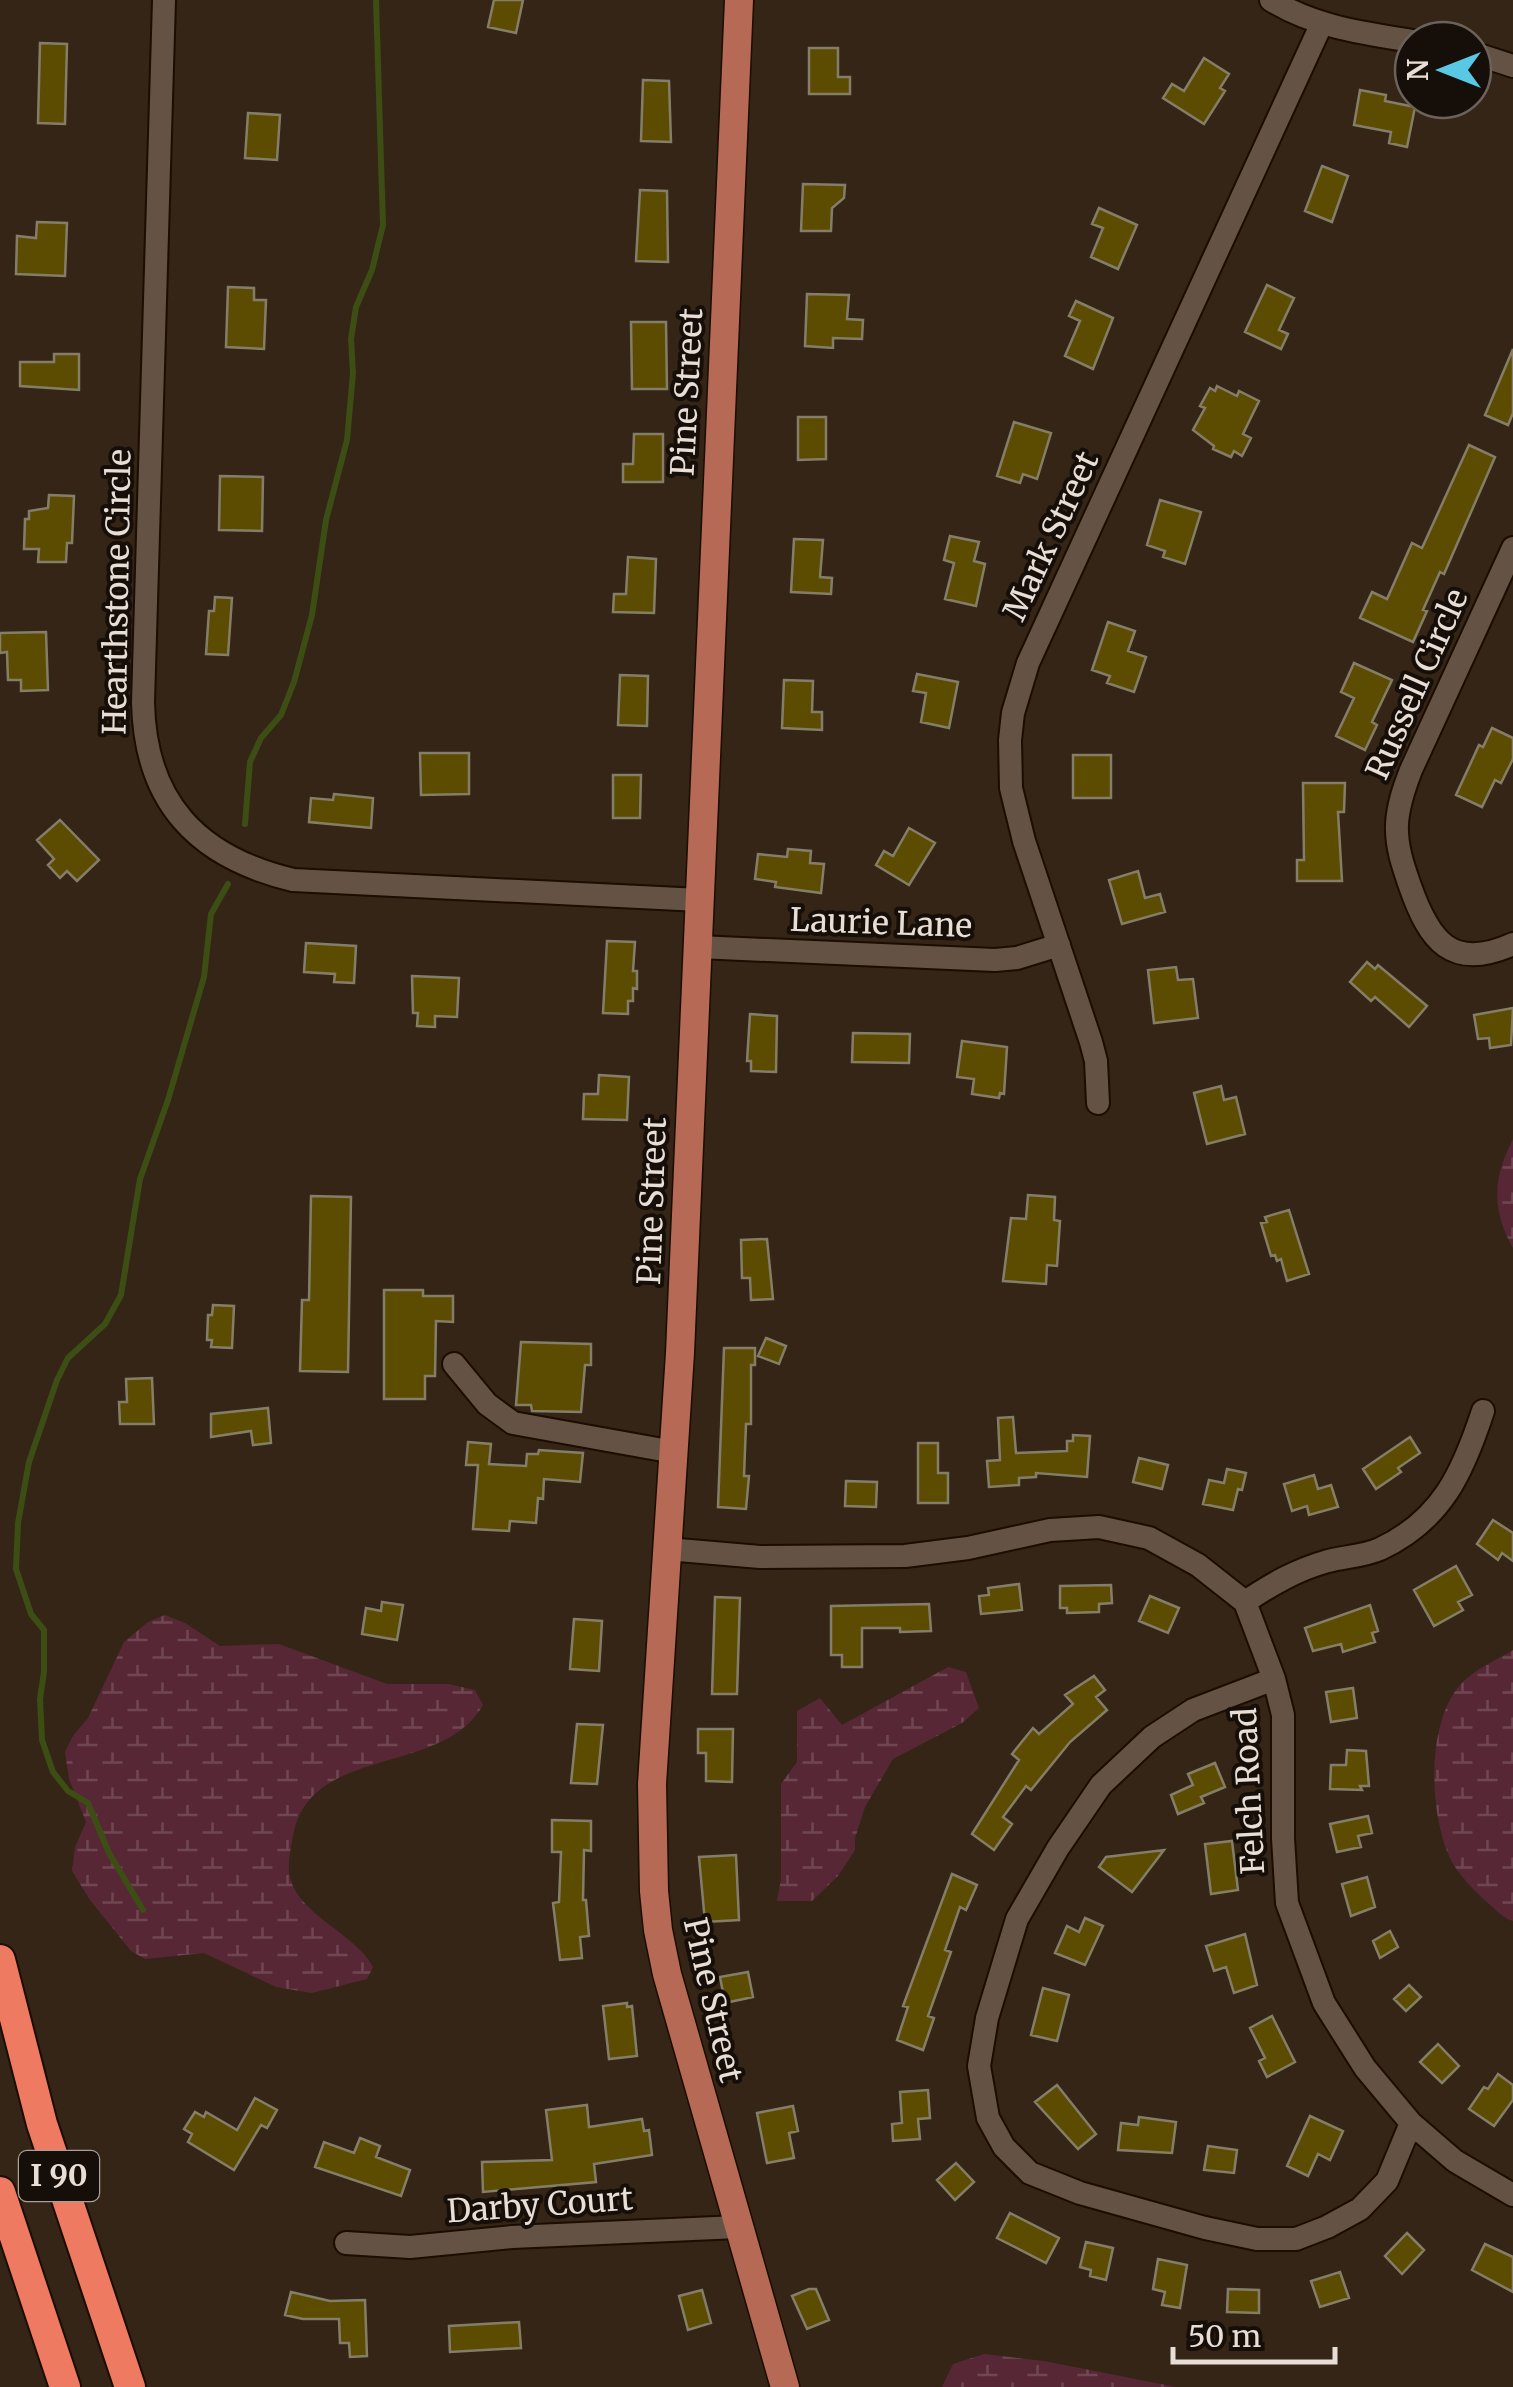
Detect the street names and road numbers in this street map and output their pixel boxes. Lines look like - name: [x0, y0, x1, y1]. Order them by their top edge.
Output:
- street label: Pine Street: [663, 307, 711, 477]
- street label: Mark Street: [994, 445, 1108, 627]
- street label: Hearthstone Circle: [95, 449, 139, 735]
- street label: Russell Circle: [1357, 583, 1477, 785]
- street label: Laurie Lane: [789, 900, 973, 946]
- street label: Pine Street: [629, 1116, 675, 1286]
- street label: Felch Road: [1225, 1707, 1273, 1875]
- street label: Pine Street: [675, 1914, 751, 2087]
- road number: I 90: [19, 2151, 99, 2201]
- street label: Darby Court: [446, 2179, 635, 2231]

